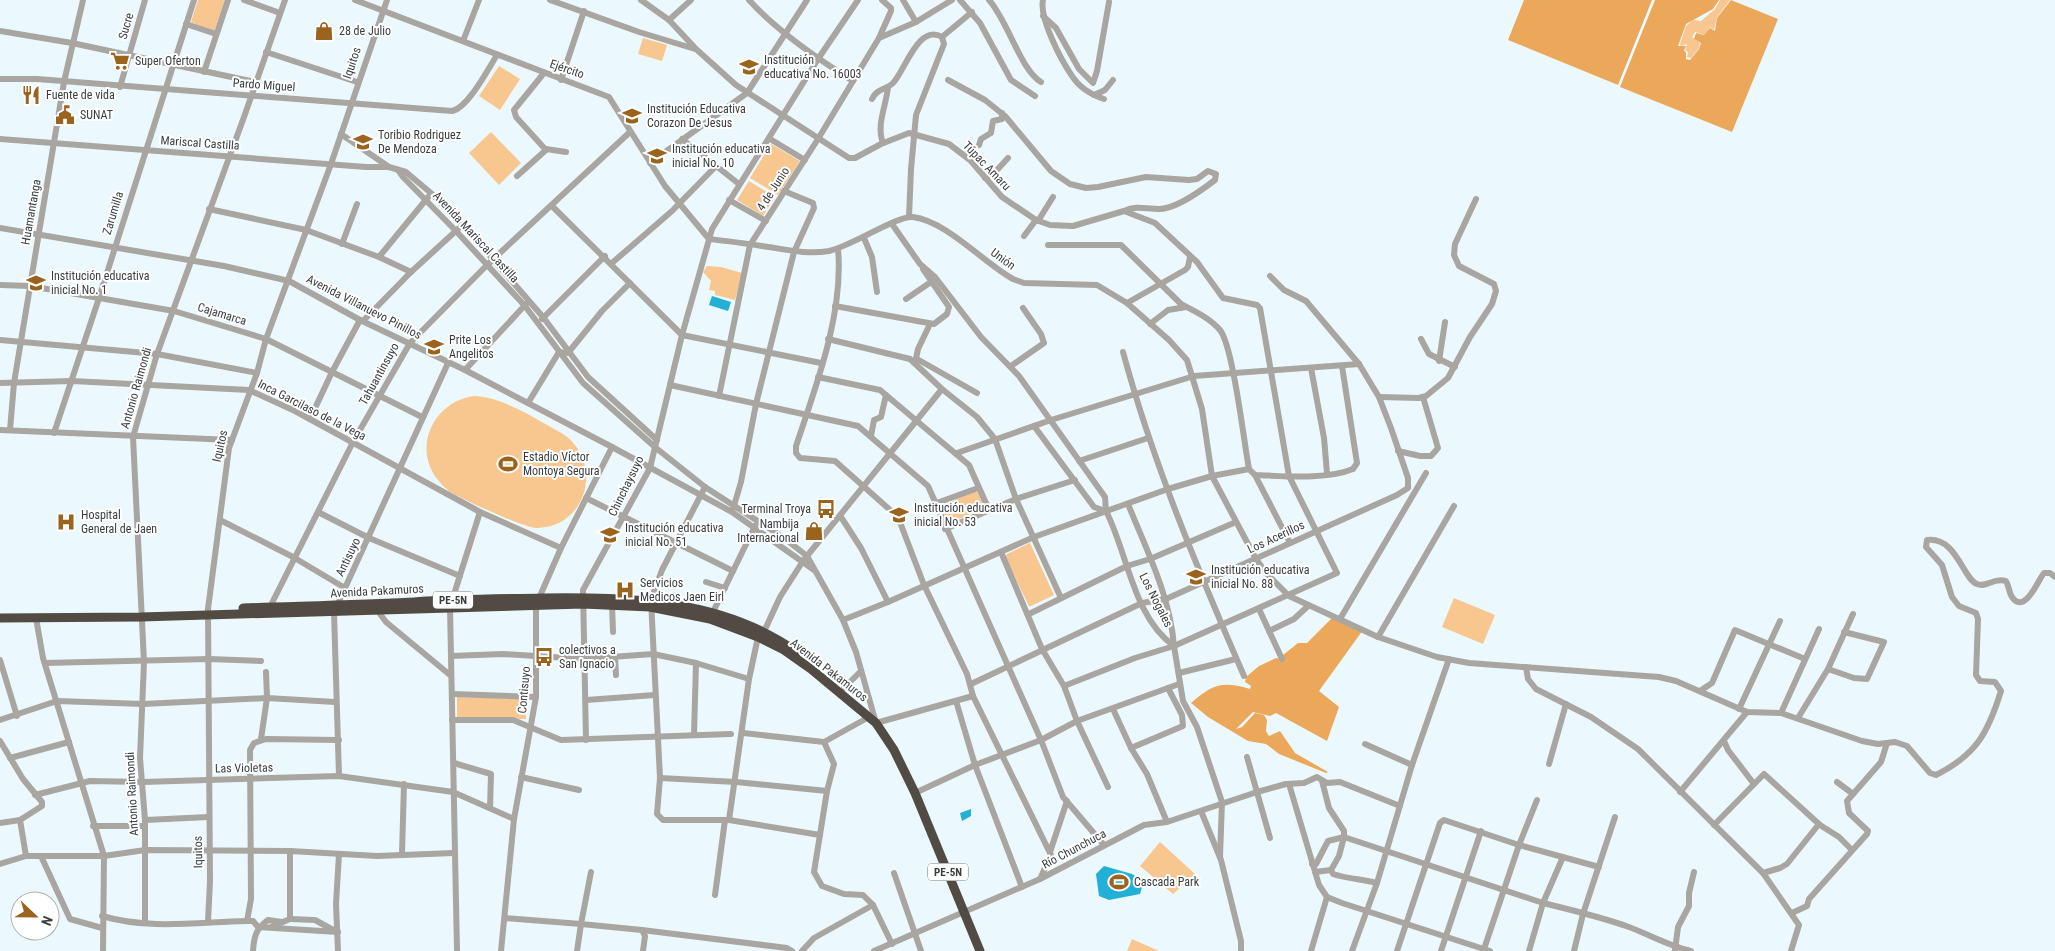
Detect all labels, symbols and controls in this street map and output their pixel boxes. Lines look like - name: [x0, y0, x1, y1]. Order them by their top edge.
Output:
- street label: Sucre: [116, 11, 137, 41]
- shop icon: 28 de Julio: [313, 20, 335, 42]
- place label: 28 de Julio: [339, 24, 391, 38]
- street label: Iquitos: [340, 45, 364, 81]
- supermarket icon: Super Oferton: [109, 50, 131, 72]
- place label: Institución educativa No. 16003: [764, 53, 862, 81]
- place label: Super Oferton: [135, 54, 201, 68]
- school or university icon: Institución educativa No. 16003: [738, 56, 760, 78]
- street label: Ejército: [548, 57, 586, 81]
- street label: Pardo Miguel: [232, 76, 296, 94]
- restaurant icon: Fuente de vida: [20, 84, 42, 106]
- place label: Fuente de vida: [46, 88, 115, 102]
- place label: Institución Educativa Corazon De Jesus: [647, 102, 746, 130]
- public building icon: SUNAT: [54, 104, 76, 126]
- school or university icon: Institución Educativa Corazon De Jesus: [621, 105, 643, 127]
- place label: SUNAT: [80, 108, 113, 122]
- place label: Toribio Rodriguez De Mendoza: [378, 128, 461, 156]
- school or university icon: Toribio Rodriguez De Mendoza: [352, 131, 374, 153]
- street label: Mariscal Castilla: [160, 133, 240, 153]
- street label: Túpac Amaru: [960, 139, 1014, 194]
- place label: Institución educativa inicial No. 10: [672, 142, 771, 170]
- school or university icon: Institución educativa inicial No. 10: [646, 145, 668, 167]
- street label: 4 de Junio: [754, 165, 792, 213]
- street label: Huamantanga: [18, 178, 44, 246]
- street label: Zarumilla: [100, 189, 126, 236]
- street label: Avenida Mariscal Castilla: [430, 189, 522, 286]
- street label: Unión: [988, 245, 1018, 273]
- place label: Institución educativa inicial No. 1: [51, 269, 150, 297]
- school or university icon: Institución educativa inicial No. 1: [25, 272, 47, 294]
- street label: Avenida Villanuevo Pinillos: [304, 272, 424, 342]
- street label: Cajamarca: [196, 300, 248, 328]
- place label: Prite Los Angelitos: [449, 333, 494, 361]
- school or university icon: Prite Los Angelitos: [423, 336, 445, 358]
- street label: Tahuantinsuyo: [356, 341, 402, 407]
- street label: Antonio Raimondi: [118, 346, 154, 430]
- street label: Inca Garcilaso de la Vega: [256, 377, 369, 444]
- street label: Iquitos: [210, 429, 230, 463]
- place label: Estadio Víctor Montoya Segura: [523, 450, 600, 478]
- sports icon: Estadio Víctor Montoya Segura: [497, 453, 519, 475]
- street label: Chinchaysuyo: [605, 454, 647, 518]
- bus stop icon: Terminal Troya: [815, 498, 837, 520]
- place label: Institución educativa inicial No. 53: [914, 501, 1013, 529]
- place label: Terminal Troya: [741, 502, 811, 516]
- school or university icon: Institución educativa inicial No. 53: [888, 504, 910, 526]
- place label: Hospital General de Jaen: [81, 508, 157, 536]
- hospital icon: Hospital General de Jaen: [55, 511, 77, 533]
- place label: Nambija Internacional: [737, 517, 799, 545]
- street label: Los Acerillos: [1245, 518, 1307, 556]
- shop icon: Nambija Internacional: [803, 520, 825, 542]
- place label: Institución educativa inicial No. 51: [625, 521, 724, 549]
- school or university icon: Institución educativa inicial No. 51: [599, 524, 621, 546]
- street label: Antisuyo: [333, 535, 363, 579]
- place label: Institución educativa inicial No. 88: [1211, 563, 1310, 591]
- school or university icon: Institución educativa inicial No. 88: [1185, 566, 1207, 588]
- street label: Los Nogales: [1136, 571, 1176, 629]
- place label: Servicios Medicos Jaen Eirl: [640, 576, 724, 604]
- hospital icon: Servicios Medicos Jaen Eirl: [614, 579, 636, 601]
- street label: Avenida Pakamuros: [330, 582, 424, 600]
- road number: PE-5N: [433, 592, 473, 608]
- street label: Avenida Pakamuros: [788, 636, 870, 704]
- place label: colectivos a San Ignacio: [559, 643, 616, 671]
- bus stop icon: colectivos a San Ignacio: [533, 646, 555, 668]
- street label: Contisuyo: [515, 666, 533, 714]
- street label: Antonio Raimondi: [123, 752, 141, 836]
- street label: Las Violetas: [215, 760, 273, 776]
- street label: Río Chunchuca: [1040, 826, 1109, 872]
- street label: Iquitos: [191, 836, 205, 868]
- road number: PE-5N: [928, 864, 968, 880]
- sports icon: Cascada Park: [1108, 871, 1130, 893]
- place label: Cascada Park: [1134, 875, 1200, 889]
- north arrow: [10, 891, 60, 941]
- text: N: [38, 914, 56, 928]

